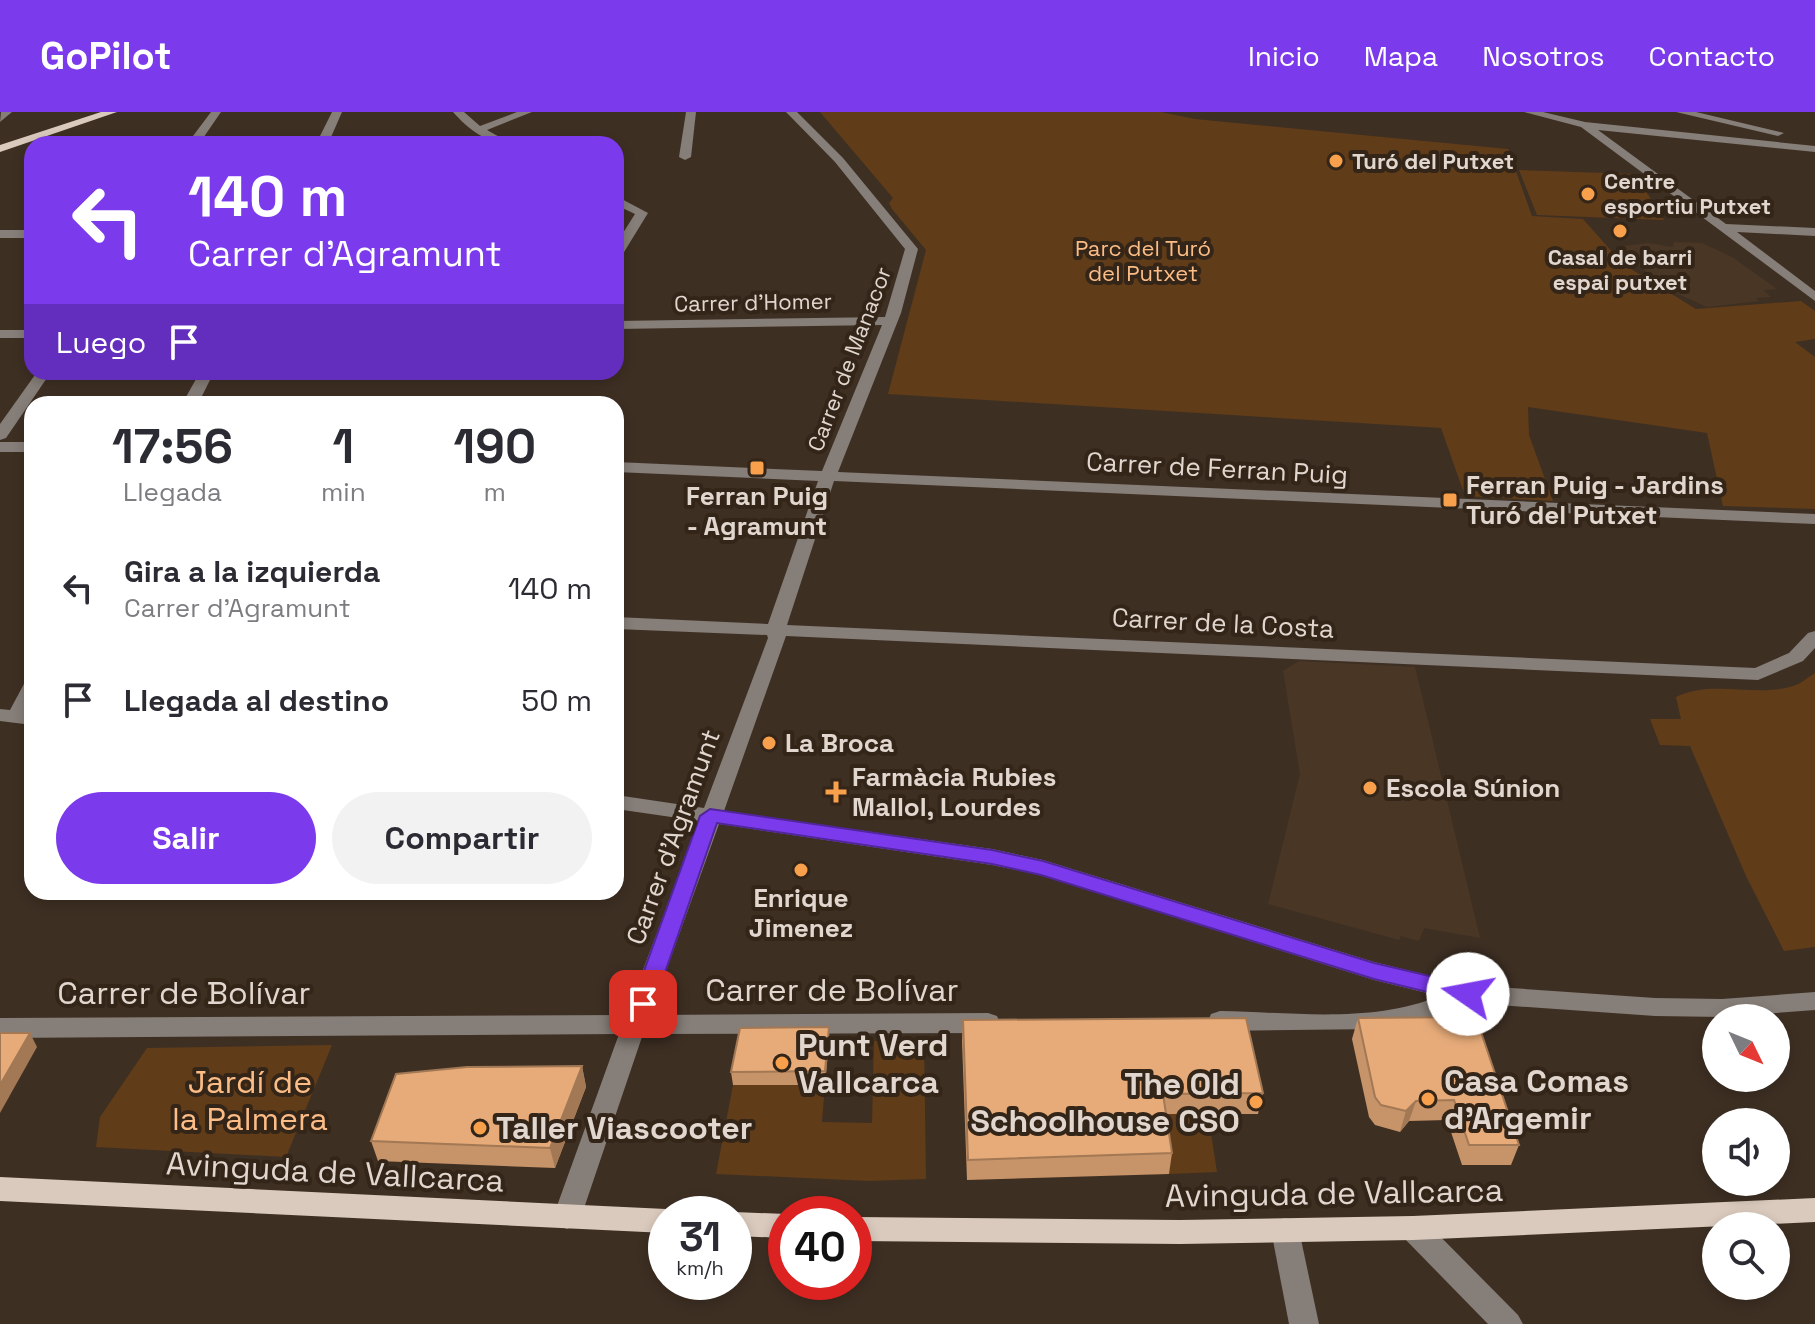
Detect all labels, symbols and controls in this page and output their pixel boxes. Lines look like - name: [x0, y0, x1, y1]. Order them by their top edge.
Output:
- text: GoPilot: [40, 32, 172, 80]
- text: Inicio: [1248, 38, 1320, 74]
- text: Mapa: [1364, 38, 1438, 74]
- text: Nosotros: [1482, 38, 1605, 74]
- text: Contacto: [1649, 38, 1775, 74]
- place label: Turó del Putxet: [1352, 147, 1514, 175]
- marker: Turó del Putxet: [1327, 152, 1345, 170]
- text: 140 m: [188, 161, 347, 232]
- place label: Centre esportiu Putxet: [1604, 167, 1771, 220]
- icon: left: [56, 168, 160, 272]
- marker: Centre esportiu Putxet: [1579, 185, 1597, 203]
- marker: Casal de barri espai putxet: [1611, 222, 1629, 240]
- text: Carrer d'Agramunt: [188, 231, 502, 277]
- park label: Parc del Turó del Putxet: [1075, 234, 1211, 287]
- place label: Casal de barri espai putxet: [1548, 243, 1692, 296]
- street label: Carrer de Manacor: [801, 263, 897, 455]
- street label: Carrer d'Homer: [674, 287, 832, 317]
- icon: arrive: [162, 320, 206, 364]
- text: Luego: [56, 323, 146, 362]
- text: 17:56: [112, 416, 233, 477]
- text: 1: [332, 416, 354, 477]
- text: 190: [454, 416, 536, 477]
- street label: Carrer de Ferran Puig: [1085, 444, 1349, 492]
- marker: Ferran Puig - Agramunt: [748, 459, 766, 477]
- place label: Ferran Puig - Jardins Turó del Putxet: [1466, 468, 1724, 532]
- text: Llegada: [123, 475, 222, 509]
- text: min: [321, 475, 366, 509]
- text: m: [484, 475, 506, 509]
- place label: Ferran Puig - Agramunt: [686, 479, 828, 543]
- marker: Ferran Puig - Jardins Turó del Putxet: [1441, 491, 1459, 509]
- text: Gira a la izquierda: [124, 552, 380, 591]
- icon: left: [56, 566, 100, 610]
- text: 140 m: [508, 569, 592, 608]
- text: Carrer d'Agramunt: [124, 591, 351, 625]
- street label: Carrer de la Costa: [1111, 600, 1335, 646]
- icon: arrive: [56, 678, 100, 722]
- text: Llegada al destino: [124, 681, 389, 720]
- text: 50 m: [521, 681, 592, 720]
- street label: Carrer d'Agramunt: [618, 725, 728, 949]
- place label: La Broca: [785, 726, 894, 760]
- marker: La Broca: [760, 734, 778, 752]
- place label: Farmàcia Rubies Mallol, Lourdes: [852, 760, 1056, 824]
- place label: Escola Súnion: [1386, 771, 1560, 805]
- marker: Escola Súnion: [1361, 779, 1379, 797]
- marker: Farmàcia Rubies Mallol, Lourdes: [827, 783, 845, 801]
- button: Salir: [56, 792, 316, 884]
- button: Compartir: [332, 792, 592, 884]
- marker: Enrique Jimenez: [792, 861, 810, 879]
- place label: Enrique Jimenez: [749, 881, 853, 945]
- position arrow: [1426, 952, 1510, 1036]
- pin: [609, 970, 677, 1038]
- street label: Carrer de Bolívar: [705, 970, 959, 1010]
- street label: Carrer de Bolívar: [57, 973, 311, 1013]
- icon: arrive: [621, 982, 665, 1026]
- north arrow: [1702, 1004, 1790, 1092]
- map controls: [1702, 1004, 1790, 1300]
- place label: Punt Verd Vallcarca: [798, 1025, 948, 1102]
- marker: Punt Verd Vallcarca: [773, 1054, 791, 1072]
- place label: Casa Comas d’Argemir: [1444, 1061, 1629, 1138]
- park label: Jardí de la Palmera: [172, 1062, 328, 1139]
- place label: The Old Schoolhouse CSO: [970, 1064, 1240, 1141]
- marker: Casa Comas d’Argemir: [1419, 1090, 1437, 1108]
- marker: The Old Schoolhouse CSO: [1247, 1093, 1265, 1111]
- place label: Taller Viascooter: [496, 1108, 752, 1148]
- button: sound: [1702, 1108, 1790, 1196]
- marker: Taller Viascooter: [471, 1119, 489, 1137]
- street label: Avinguda de Vallcarca: [165, 1143, 505, 1201]
- street label: Avinguda de Vallcarca: [1165, 1170, 1503, 1216]
- speed limit sign: 40: [768, 1196, 872, 1300]
- text: 31: [679, 1212, 721, 1263]
- button: search: [1702, 1212, 1790, 1300]
- text: km/h: [676, 1255, 724, 1281]

